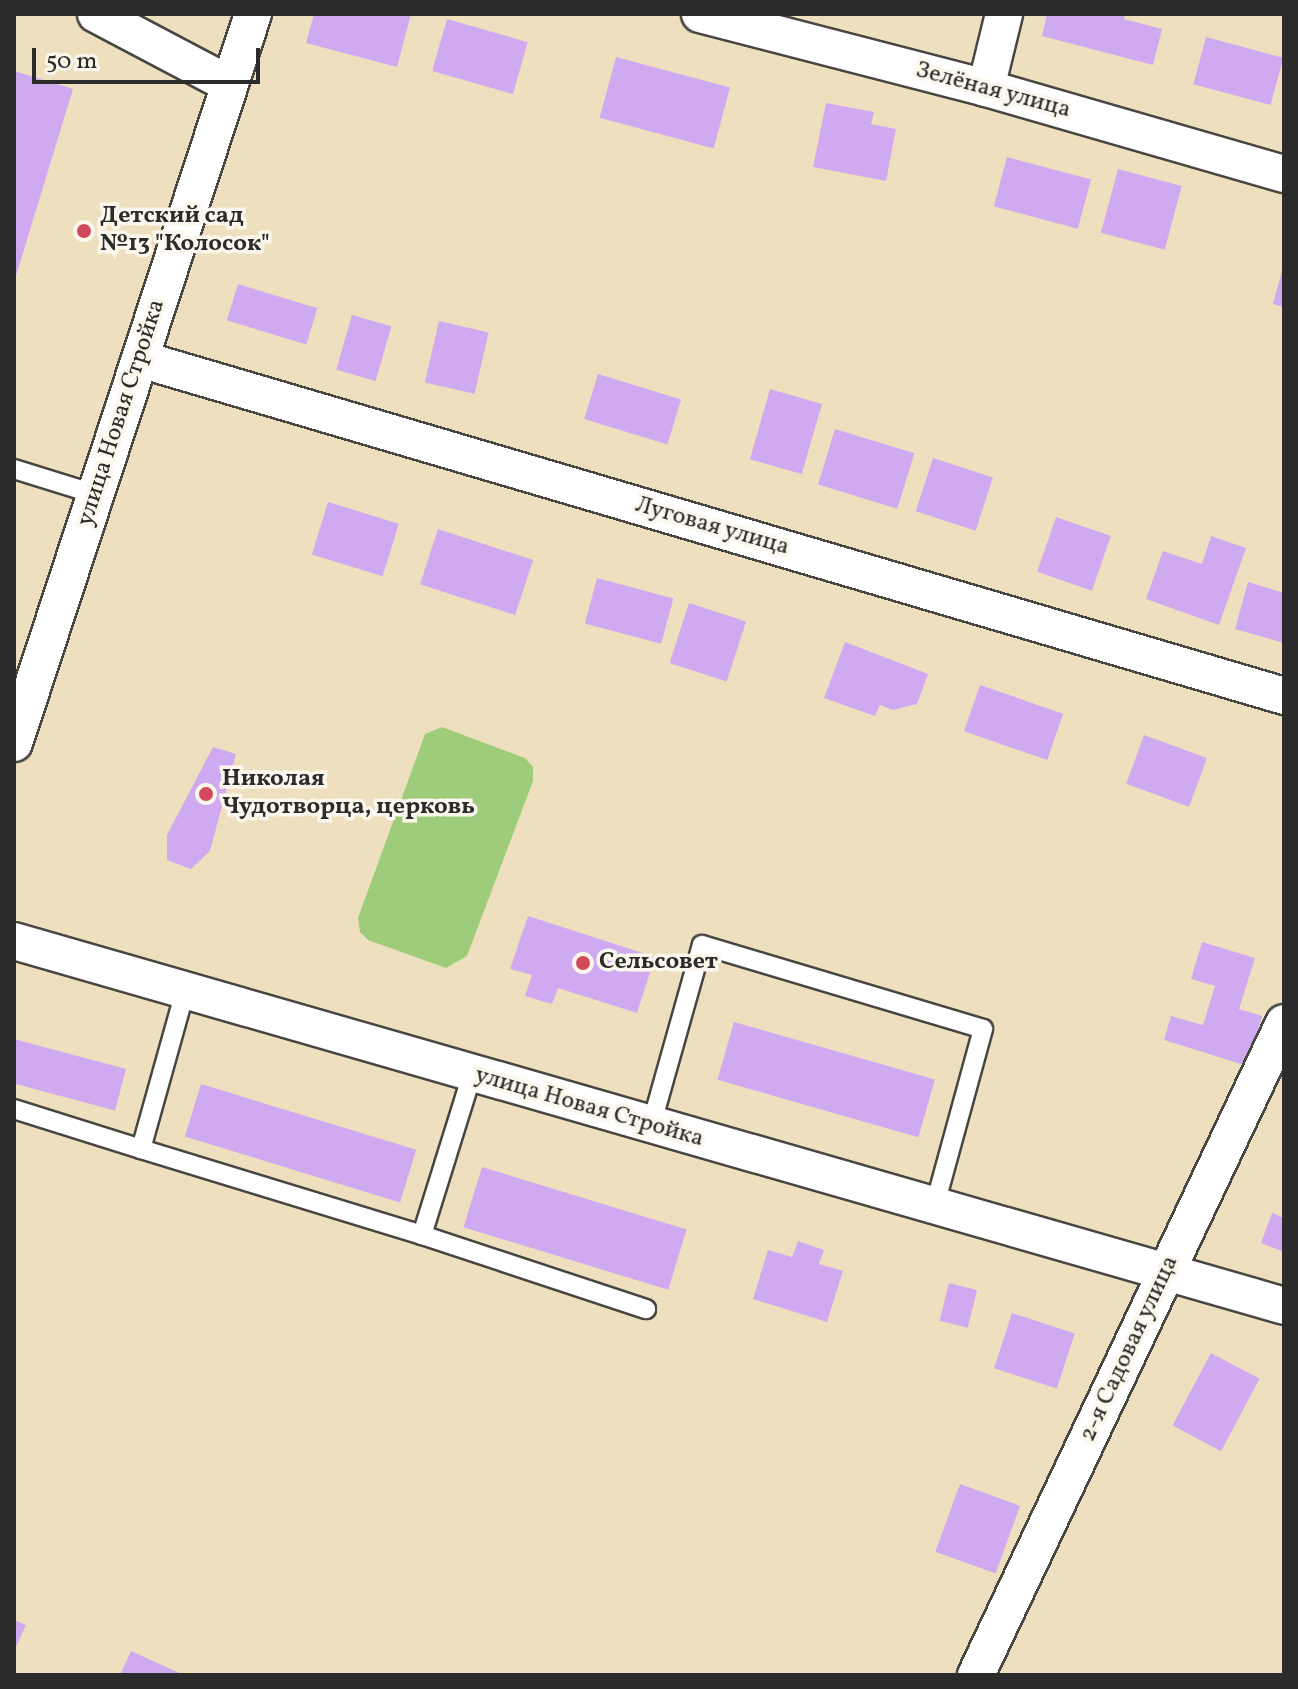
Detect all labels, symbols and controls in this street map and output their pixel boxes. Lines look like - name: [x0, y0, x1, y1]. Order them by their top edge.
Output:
- scale bar: [36, 32, 264, 82]
- text: 50 m: [46, 45, 98, 79]
- street label: Зелёная улица: [912, 56, 1074, 126]
- place label: Детский сад №13 "Колосок": [100, 203, 270, 259]
- marker: Детский сад №13 "Колосок": [75, 222, 93, 240]
- street label: улица Новая Стройка: [72, 296, 172, 530]
- street label: Луговая улица: [631, 491, 793, 563]
- place label: Николая Чудотворца, церковь: [222, 766, 475, 822]
- marker: Николая Чудотворца, церковь: [197, 785, 215, 803]
- place label: Сельсовет: [599, 949, 718, 977]
- marker: Сельсовет: [574, 954, 592, 972]
- street label: улица Новая Стройка: [471, 1062, 707, 1154]
- street label: 2-я Садовая улица: [1074, 1251, 1186, 1447]

